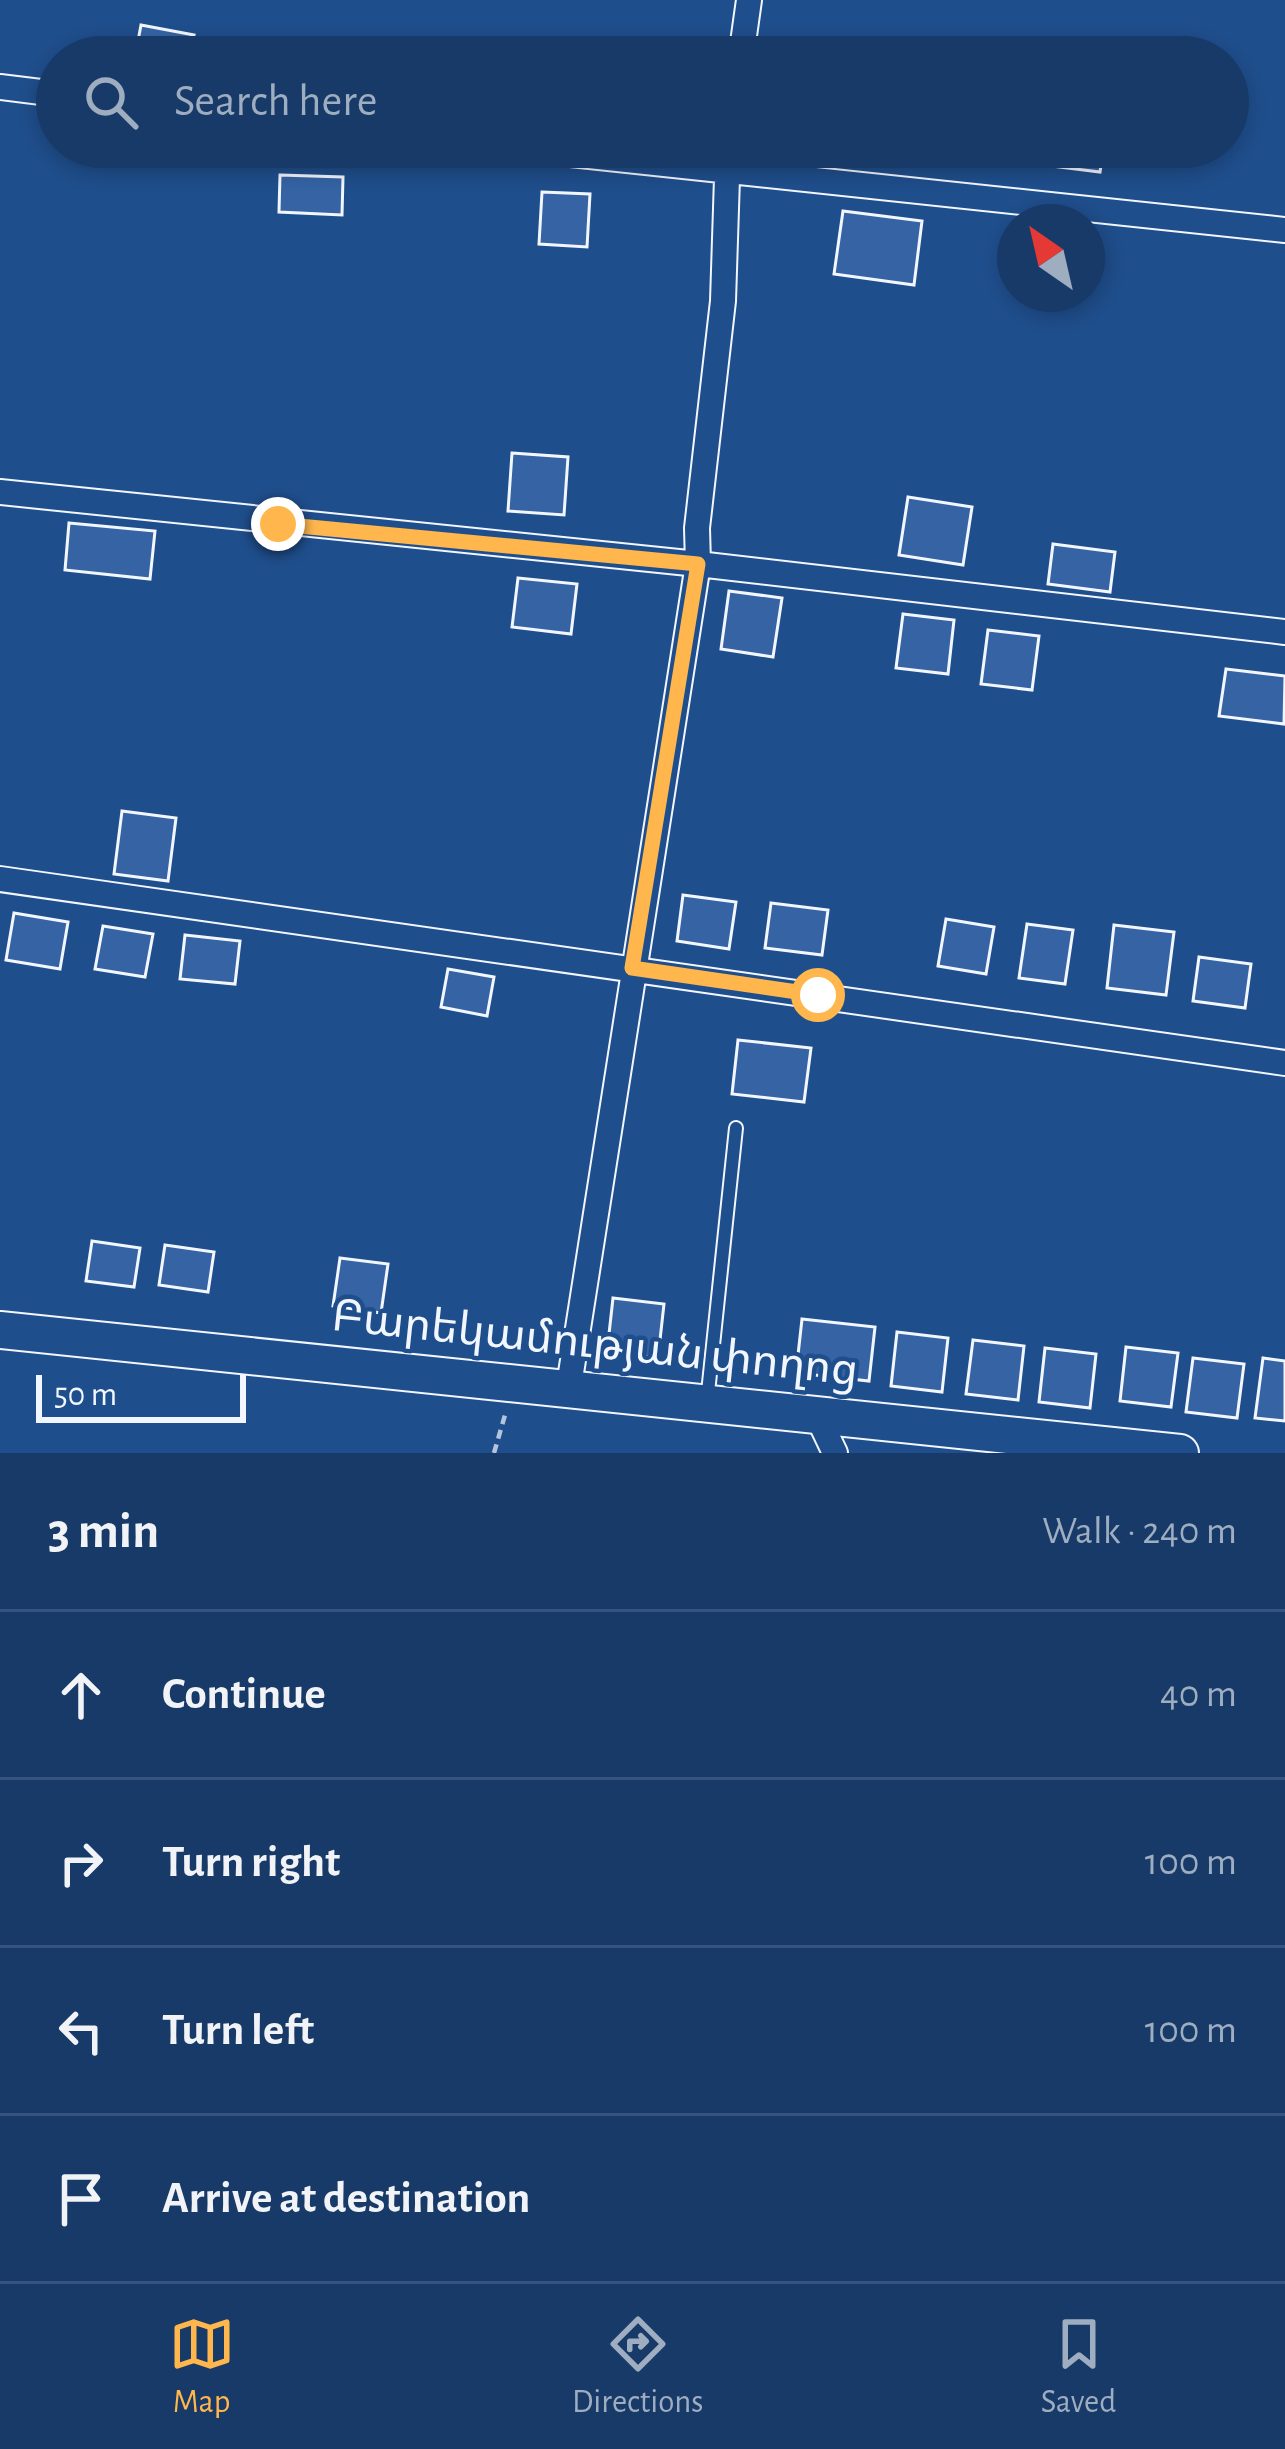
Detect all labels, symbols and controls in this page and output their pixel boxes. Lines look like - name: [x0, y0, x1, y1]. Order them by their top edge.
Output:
- search box: [36, 36, 1249, 168]
- icon: search: [78, 69, 144, 135]
- text: Search here: [174, 79, 377, 124]
- north arrow: [997, 204, 1105, 312]
- route end: [251, 497, 305, 551]
- route start: [791, 968, 845, 1022]
- street label: Բարեկամության փողոց: [330, 1294, 860, 1396]
- scale bar: [36, 1369, 246, 1422]
- text: 50 m: [54, 1379, 117, 1412]
- text: 3 min: [48, 1506, 159, 1557]
- text: Walk · 240 m: [1042, 1512, 1237, 1551]
- icon: ahead: [48, 1662, 114, 1728]
- text: Continue: [162, 1672, 326, 1717]
- text: 40 m: [1160, 1675, 1237, 1714]
- icon: right: [48, 1830, 114, 1896]
- text: Turn right: [162, 1840, 340, 1885]
- text: 100 m: [1145, 1843, 1237, 1882]
- icon: left: [48, 1998, 114, 2064]
- text: Turn left: [162, 2008, 314, 2053]
- text: 100 m: [1145, 2011, 1237, 2050]
- icon: arrive: [48, 2166, 114, 2232]
- text: Arrive at destination: [162, 2176, 530, 2221]
- tab: Map: [169, 2311, 235, 2423]
- tab: Directions: [572, 2311, 703, 2423]
- tab: Saved: [1041, 2311, 1116, 2423]

